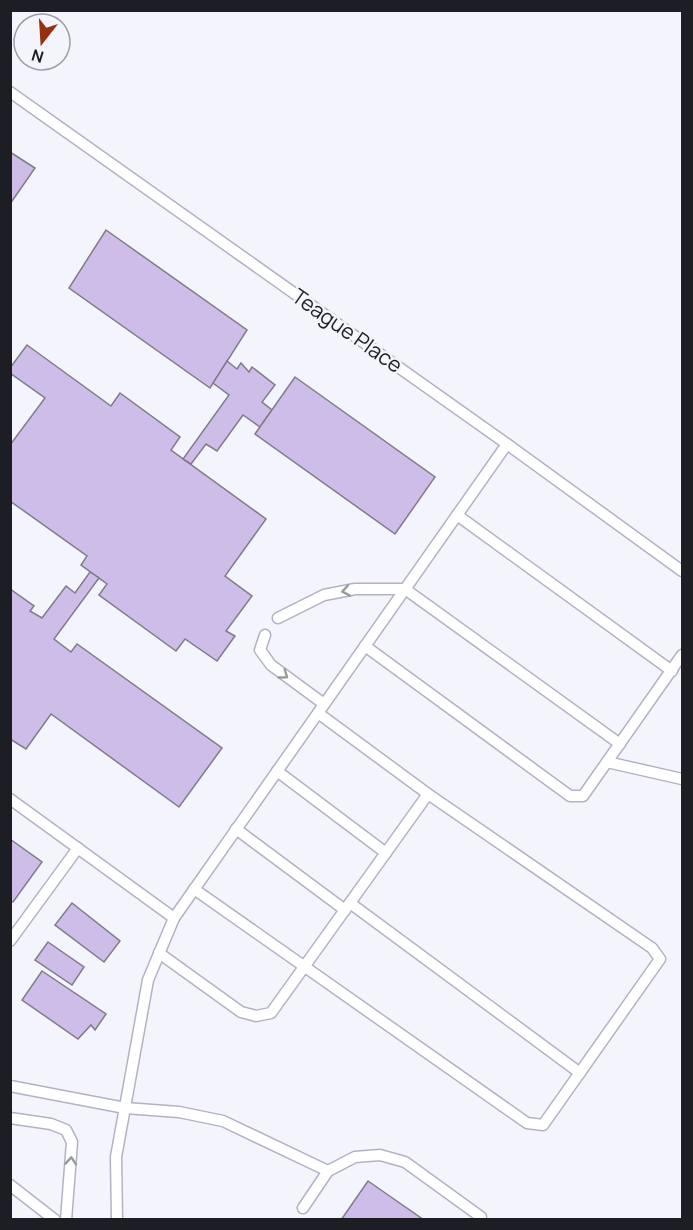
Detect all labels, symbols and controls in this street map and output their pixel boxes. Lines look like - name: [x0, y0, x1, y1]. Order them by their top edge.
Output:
- north arrow: [12, 12, 72, 72]
- text: N: [29, 44, 46, 69]
- street label: Teague Place: [287, 282, 408, 379]
- one-way arrow: [342, 584, 352, 597]
- one-way arrow: [277, 668, 288, 679]
- one-way arrow: [64, 1157, 77, 1166]

